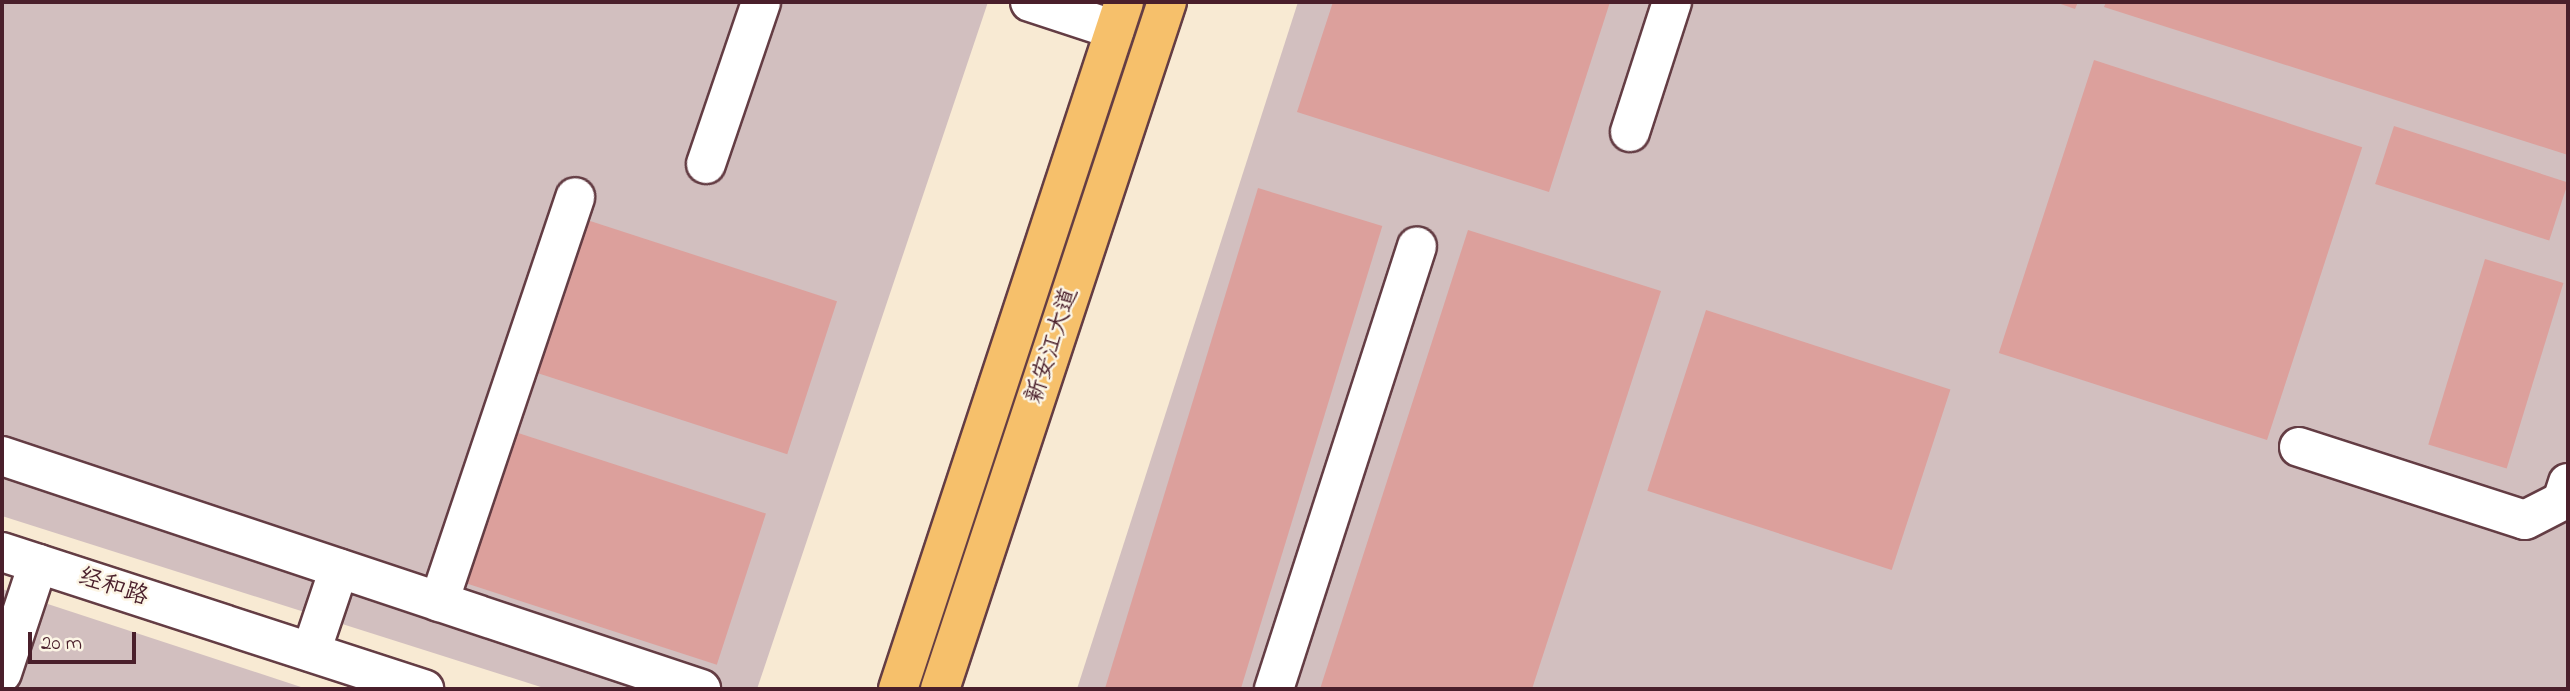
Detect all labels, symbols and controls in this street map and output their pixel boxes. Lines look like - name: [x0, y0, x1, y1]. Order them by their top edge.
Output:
- street label: 新安江大道: [1021, 284, 1085, 408]
- street label: 经和路: [74, 563, 152, 613]
- scale bar: [32, 618, 140, 662]
- text: 20 m: [41, 629, 82, 659]

